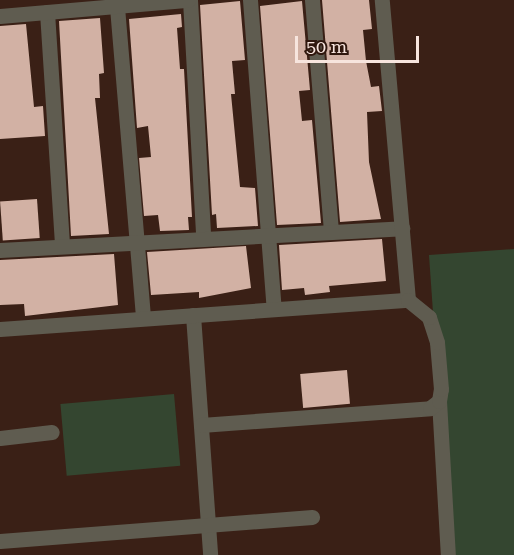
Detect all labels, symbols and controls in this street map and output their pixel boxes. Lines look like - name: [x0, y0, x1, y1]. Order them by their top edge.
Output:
- scale bar: [298, 24, 422, 62]
- text: 50 m: [306, 36, 347, 57]

